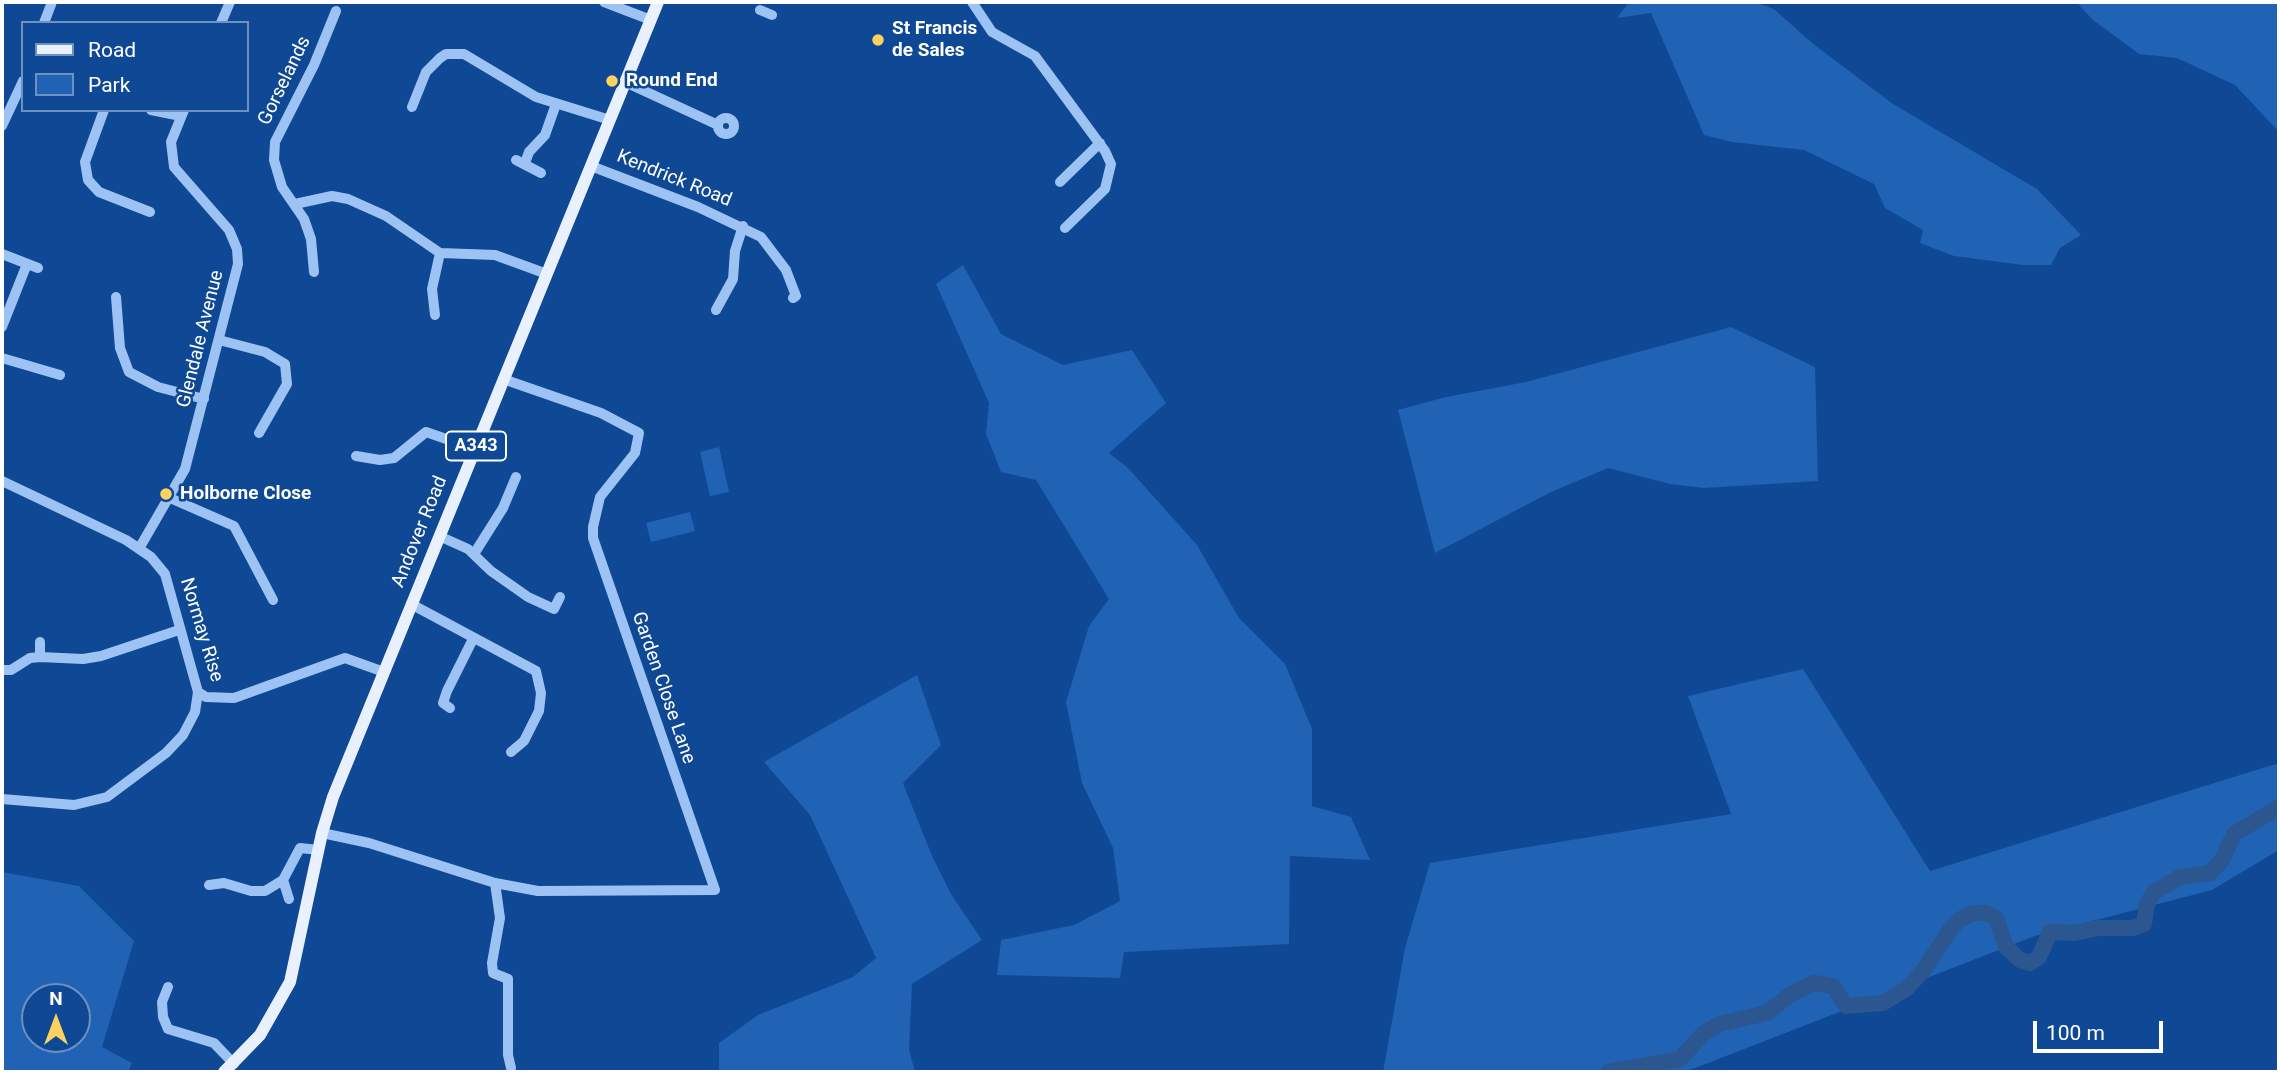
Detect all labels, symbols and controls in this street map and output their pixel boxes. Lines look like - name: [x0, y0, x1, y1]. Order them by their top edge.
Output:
- place label: St Francis de Sales: [892, 18, 977, 62]
- legend: [21, 21, 248, 112]
- marker: St Francis de Sales: [870, 32, 886, 48]
- street label: Gorselands: [254, 33, 316, 129]
- text: Road: [88, 38, 136, 62]
- place label: Round End: [626, 70, 718, 92]
- text: Park: [88, 73, 130, 97]
- marker: Round End: [604, 73, 620, 89]
- street label: Kendrick Road: [613, 146, 735, 212]
- street label: Glendale Avenue: [173, 268, 229, 410]
- road number: A343: [446, 432, 506, 461]
- street label: Andover Road: [387, 473, 453, 591]
- place label: Holborne Close: [180, 483, 311, 505]
- marker: Holborne Close: [158, 486, 174, 502]
- street label: Normay Rise: [174, 575, 228, 685]
- street label: Garden Close Lane: [626, 609, 700, 767]
- north arrow: [21, 983, 91, 1053]
- text: N: [49, 987, 63, 1010]
- scale bar: [2036, 1007, 2166, 1052]
- text: 100 m: [2046, 1021, 2105, 1045]

